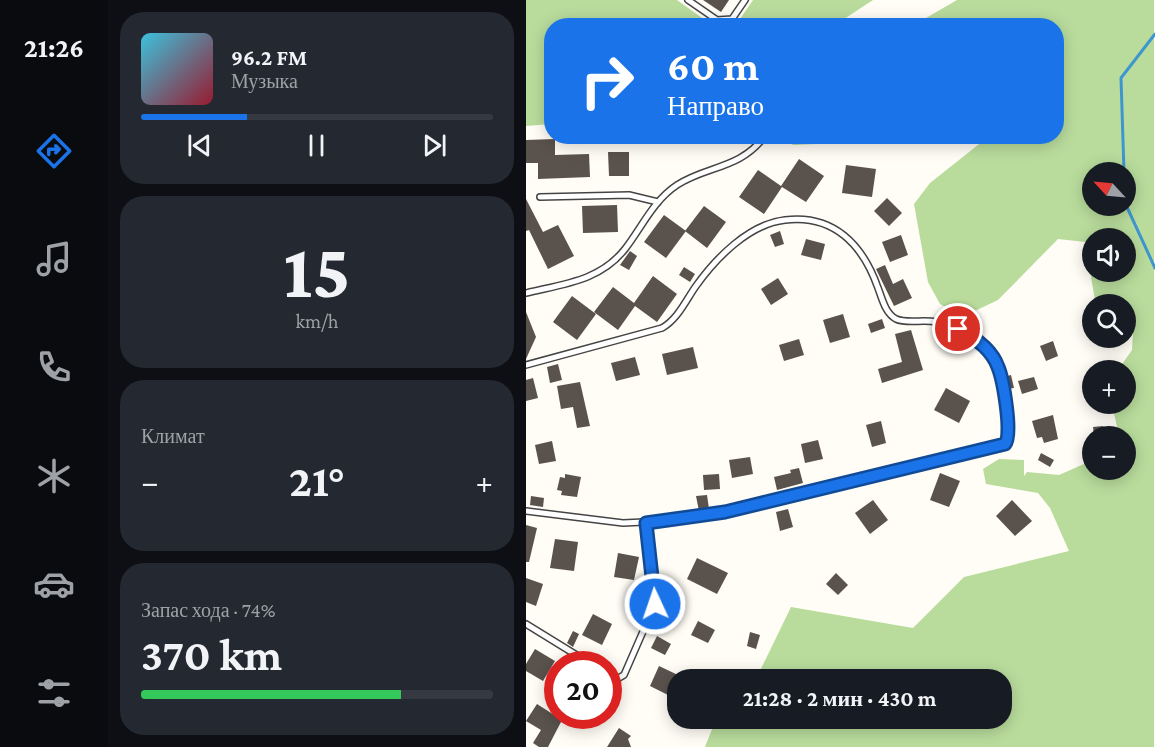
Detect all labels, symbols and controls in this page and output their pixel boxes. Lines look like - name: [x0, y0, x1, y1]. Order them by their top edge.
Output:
- text: 21:26: [24, 33, 84, 63]
- icon: right: [568, 42, 646, 120]
- text: 60 m: [667, 42, 759, 89]
- text: 96.2 FM: [231, 45, 307, 70]
- text: Музыка: [231, 70, 298, 92]
- text: Направо: [667, 91, 764, 121]
- icon: previous: [183, 129, 216, 162]
- icon: pause: [300, 129, 333, 162]
- icon: next: [418, 129, 451, 162]
- icon: directions: [33, 130, 75, 172]
- north arrow: [1082, 162, 1136, 216]
- map controls: [1082, 162, 1136, 480]
- text: 15: [283, 227, 351, 314]
- button: sound: [1082, 228, 1136, 282]
- icon: music: [33, 238, 75, 280]
- button: search: [1082, 294, 1136, 348]
- pin: [932, 303, 983, 354]
- text: km/h: [295, 310, 339, 332]
- icon: arrive: [941, 312, 974, 345]
- icon: phone: [33, 346, 75, 388]
- button: +: [1082, 360, 1136, 414]
- text: Климат: [141, 425, 205, 447]
- button: −: [1082, 426, 1136, 480]
- icon: climate: [33, 455, 75, 497]
- text: 21°: [289, 456, 345, 506]
- text: −: [141, 463, 158, 500]
- text: +: [476, 463, 493, 500]
- icon: car: [33, 563, 75, 605]
- position arrow: [623, 572, 687, 636]
- text: Запас хода · 74%: [141, 599, 275, 621]
- text: 370 km: [141, 630, 282, 680]
- speed limit sign: 20: [544, 651, 622, 729]
- icon: filters: [33, 672, 75, 714]
- text: 21:28 · 2 мин · 430 m: [743, 686, 936, 711]

